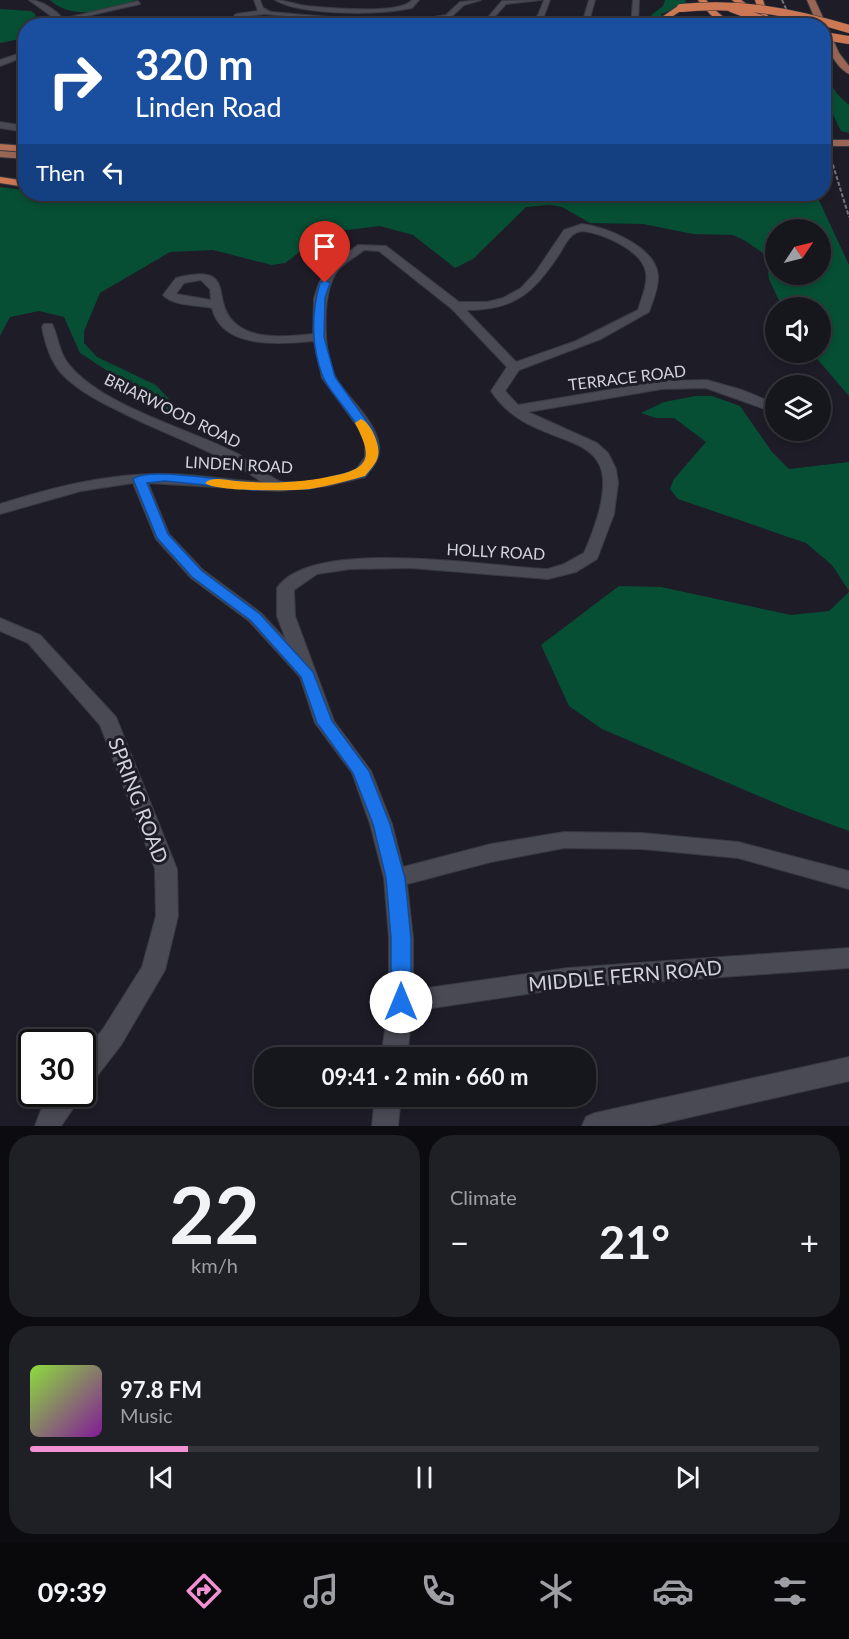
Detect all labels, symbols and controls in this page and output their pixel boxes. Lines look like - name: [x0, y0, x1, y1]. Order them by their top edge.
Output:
- text: 320 m: [135, 39, 253, 89]
- icon: right: [36, 42, 114, 120]
- text: Linden Road: [135, 90, 282, 123]
- icon: left: [97, 156, 130, 189]
- text: Then: [36, 159, 85, 186]
- north arrow: [765, 219, 831, 285]
- map controls: [765, 219, 831, 441]
- pin: [299, 221, 350, 283]
- icon: arrive: [308, 230, 341, 263]
- button: sound: [765, 297, 831, 363]
- street label: TERRACE ROAD: [567, 360, 687, 394]
- street label: BRIARWOOD ROAD: [102, 369, 244, 451]
- button: layers: [765, 375, 831, 441]
- street label: LINDEN ROAD: [185, 452, 293, 476]
- street label: HOLLY ROAD: [446, 539, 546, 563]
- street label: SPRING ROAD: [104, 734, 174, 866]
- street label: MIDDLE FERN ROAD: [527, 955, 723, 995]
- position arrow: [369, 970, 433, 1034]
- speed limit sign: 30: [18, 1029, 96, 1107]
- text: 09:41 · 2 min · 660 m: [322, 1063, 528, 1090]
- text: 22: [169, 1167, 260, 1261]
- text: Climate: [450, 1185, 517, 1209]
- text: 21°: [599, 1215, 670, 1269]
- text: −: [450, 1222, 469, 1262]
- text: +: [800, 1222, 819, 1262]
- text: km/h: [191, 1253, 238, 1277]
- text: 97.8 FM: [120, 1376, 202, 1403]
- text: Music: [120, 1403, 173, 1427]
- icon: previous: [145, 1461, 178, 1494]
- icon: pause: [408, 1461, 441, 1494]
- icon: next: [671, 1461, 704, 1494]
- icon: directions: [183, 1570, 225, 1612]
- icon: music: [300, 1570, 342, 1612]
- icon: phone: [417, 1570, 459, 1612]
- icon: climate: [535, 1570, 577, 1612]
- icon: car: [652, 1570, 694, 1612]
- icon: filters: [769, 1570, 811, 1612]
- text: 09:39: [38, 1575, 107, 1608]

